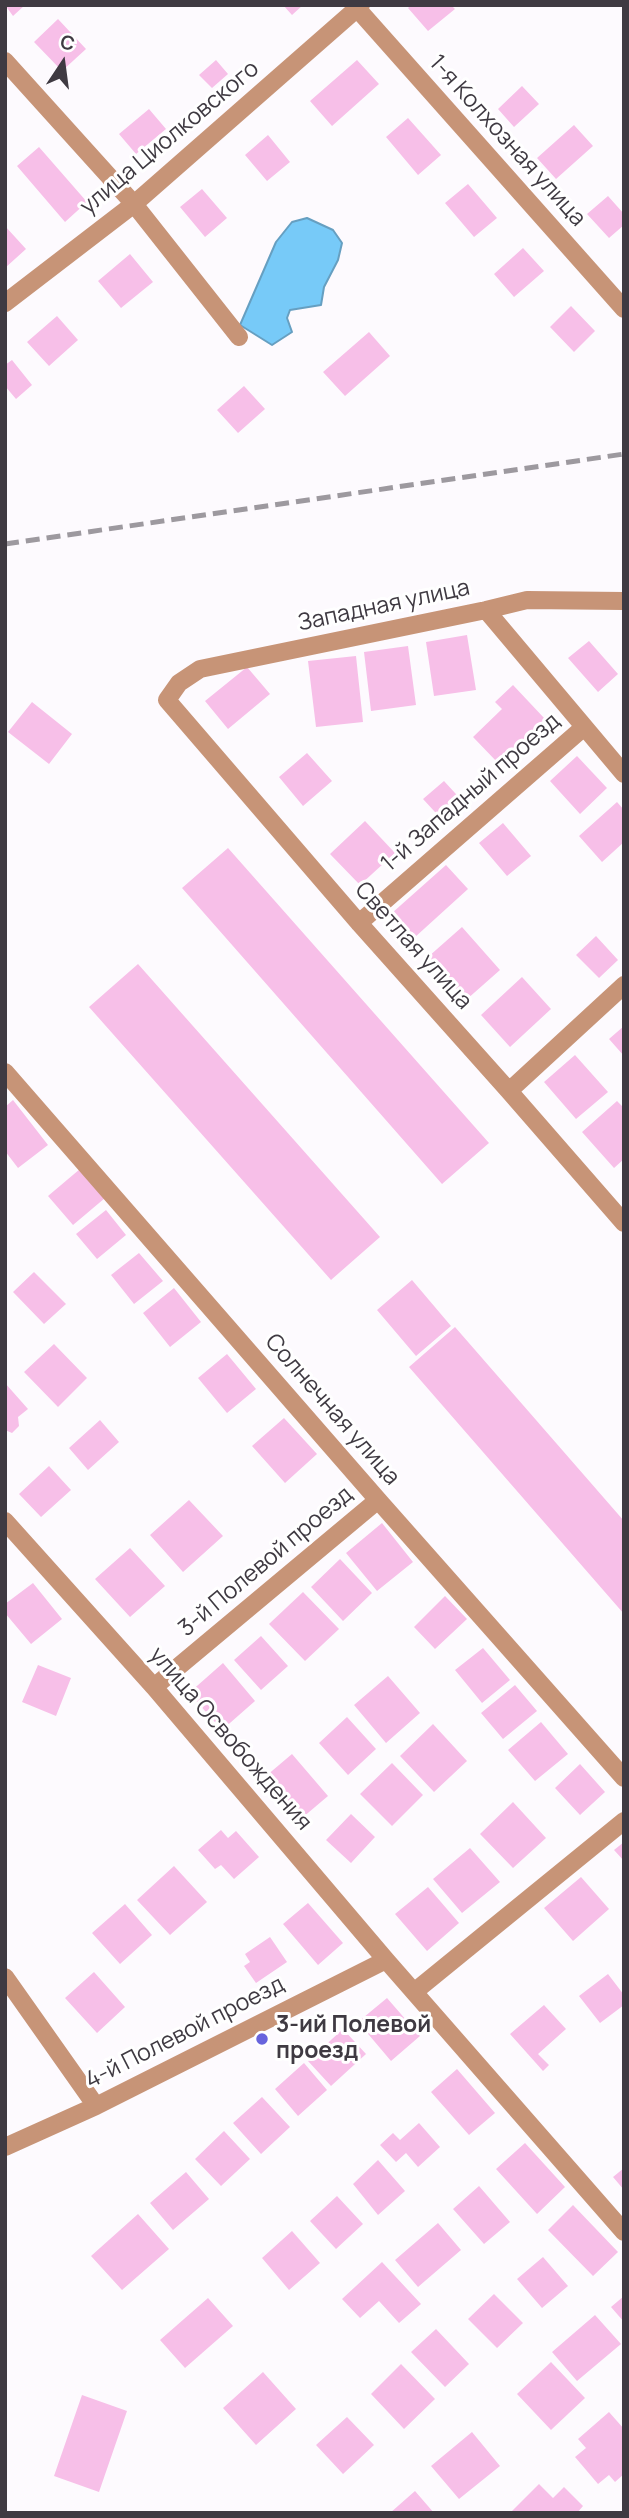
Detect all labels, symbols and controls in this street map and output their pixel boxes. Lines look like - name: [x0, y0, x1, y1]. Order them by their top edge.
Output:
- north arrow: [28, 28, 98, 98]
- text: С: [58, 28, 77, 57]
- street label: 1-я Колхозная улица: [423, 50, 591, 232]
- street label: улица Циолковского: [75, 55, 265, 221]
- street label: Западная улица: [296, 574, 472, 638]
- street label: 1-й Западный проезд: [376, 708, 566, 878]
- street label: Светлая улица: [349, 877, 477, 1015]
- street label: Солнечная улица: [259, 1329, 405, 1491]
- street label: 3-й Полевой проезд: [173, 1481, 359, 1643]
- street label: улица Освобождения: [143, 1642, 317, 1836]
- street label: 4-й Полевой проезд: [81, 1971, 289, 2095]
- place label: 3-ий Полевой проезд: [276, 2012, 431, 2066]
- marker: 3-ий Полевой проезд: [254, 2031, 270, 2047]

